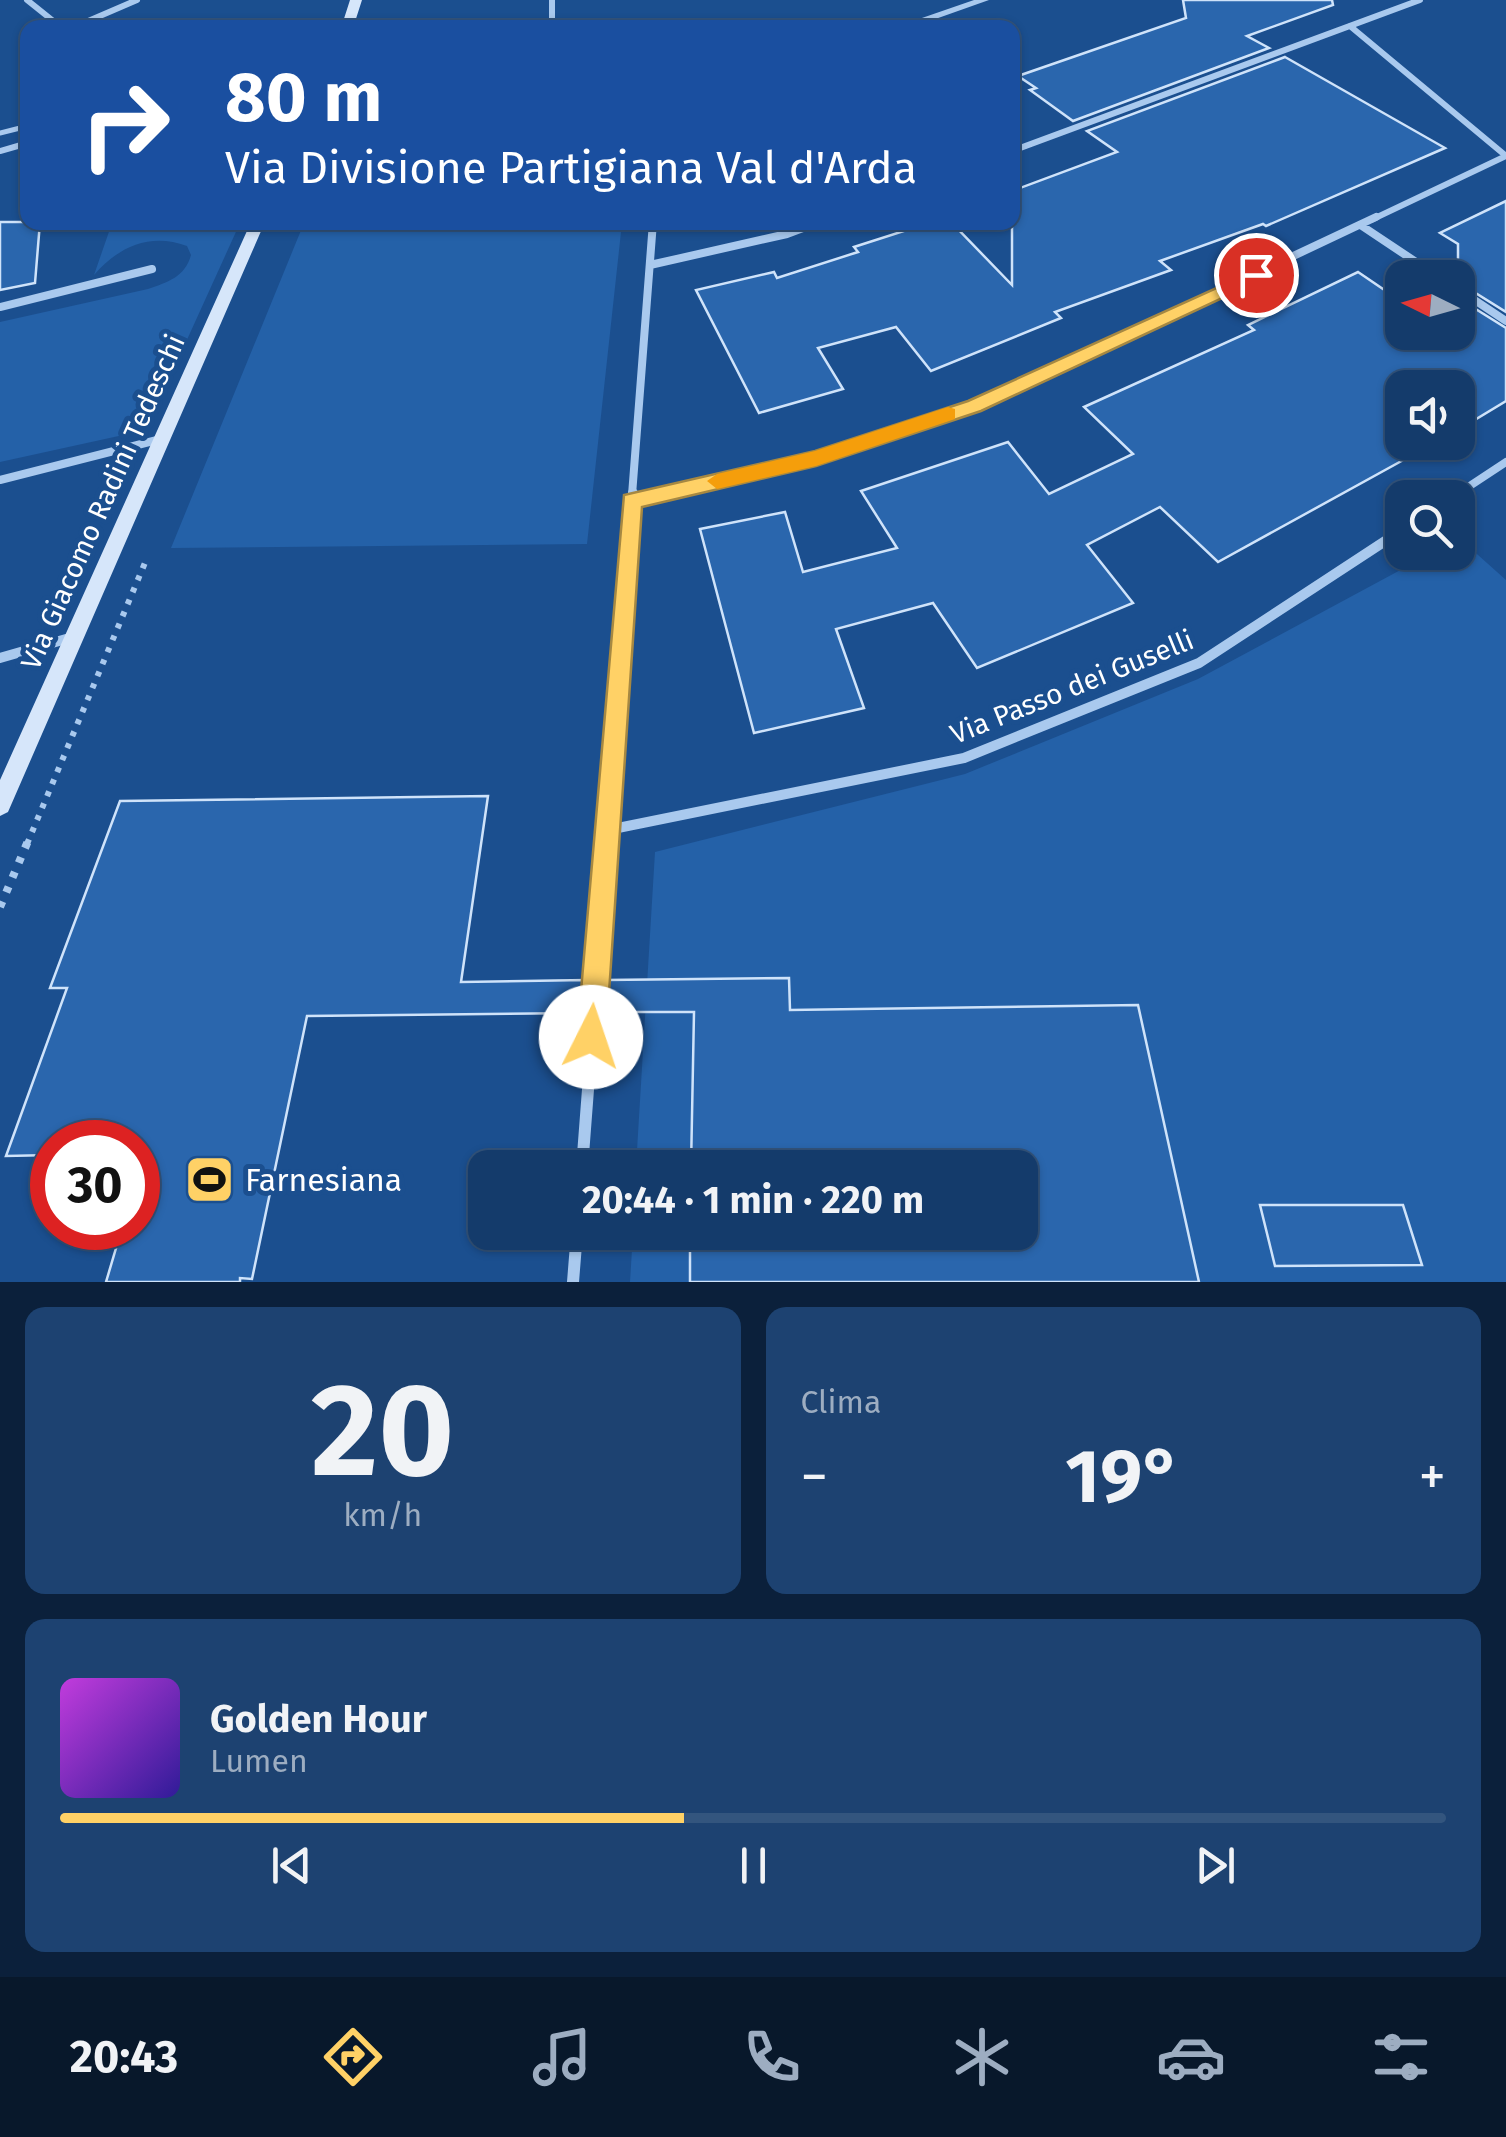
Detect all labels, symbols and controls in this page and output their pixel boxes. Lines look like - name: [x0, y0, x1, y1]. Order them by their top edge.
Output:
- text: 80 m: [225, 56, 382, 140]
- icon: right: [60, 60, 190, 190]
- text: Via Divisione Partigiana Val d'Arda: [225, 141, 917, 195]
- pin: [1214, 233, 1299, 318]
- icon: arrive: [1229, 248, 1284, 303]
- north arrow: [1385, 260, 1475, 350]
- map controls: [1385, 260, 1475, 570]
- street label: Via Giacomo Radini Tedeschi: [14, 329, 192, 675]
- button: sound: [1385, 370, 1475, 460]
- button: search: [1385, 480, 1475, 570]
- street label: Via Passo dei Guselli: [946, 623, 1198, 751]
- position arrow: [539, 985, 643, 1089]
- speed limit sign: 30: [30, 1120, 160, 1250]
- sports icon: Farnesiana: [184, 1154, 236, 1206]
- place label: Farnesiana: [245, 1161, 402, 1199]
- text: 20:44 · 1 min · 220 m: [582, 1177, 924, 1223]
- text: 20: [311, 1353, 454, 1509]
- text: Clima: [801, 1383, 881, 1421]
- text: 19°: [1065, 1432, 1181, 1522]
- text: −: [801, 1444, 828, 1510]
- text: +: [1419, 1444, 1446, 1510]
- text: km/h: [343, 1496, 422, 1534]
- text: Golden Hour: [210, 1696, 427, 1742]
- text: Lumen: [210, 1742, 308, 1780]
- icon: previous: [264, 1838, 319, 1893]
- icon: pause: [726, 1838, 781, 1893]
- icon: next: [1188, 1838, 1243, 1893]
- icon: directions: [318, 2022, 388, 2092]
- icon: music: [527, 2022, 597, 2092]
- icon: phone: [737, 2022, 807, 2092]
- icon: climate: [947, 2022, 1017, 2092]
- icon: car: [1156, 2022, 1226, 2092]
- icon: filters: [1366, 2022, 1436, 2092]
- text: 20:43: [70, 2030, 178, 2084]

